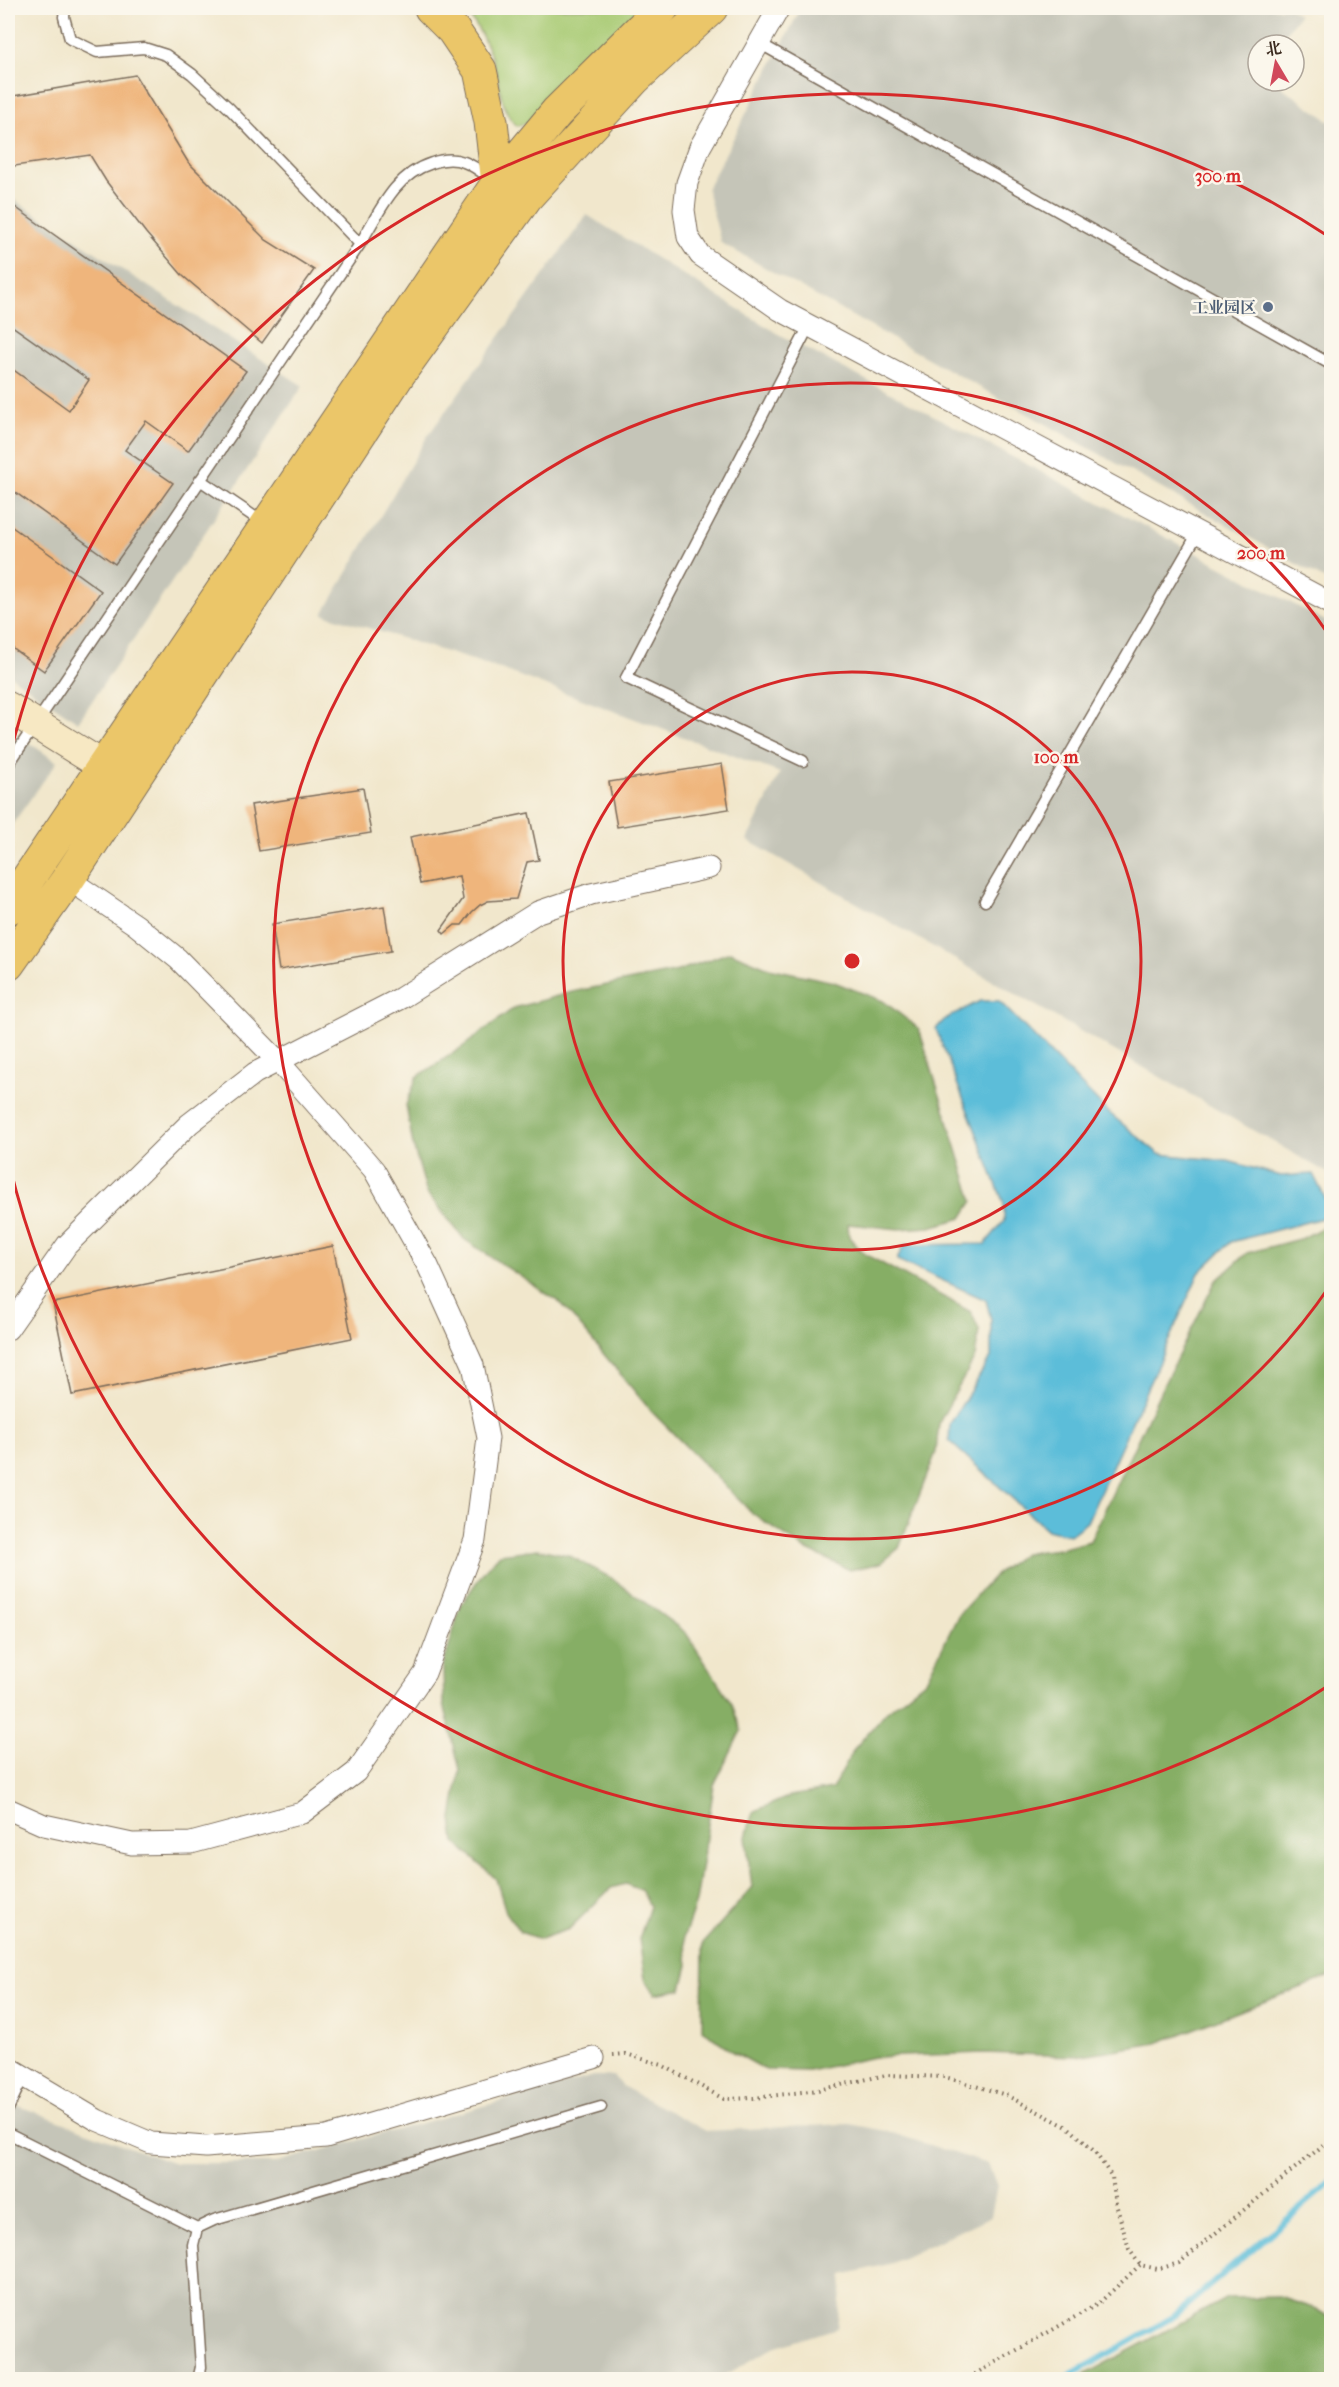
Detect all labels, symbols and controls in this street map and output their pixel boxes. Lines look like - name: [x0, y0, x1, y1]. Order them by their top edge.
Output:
- north arrow: [1246, 33, 1306, 93]
- text: 北: [1264, 38, 1283, 59]
- text: 300 m: [1195, 166, 1242, 187]
- place label: 工业园区: [1192, 298, 1256, 317]
- marker: 工业园区: [1261, 300, 1275, 314]
- text: 200 m: [1237, 543, 1286, 564]
- text: 100 m: [1033, 747, 1080, 768]
- centre of rings: [842, 951, 862, 971]

